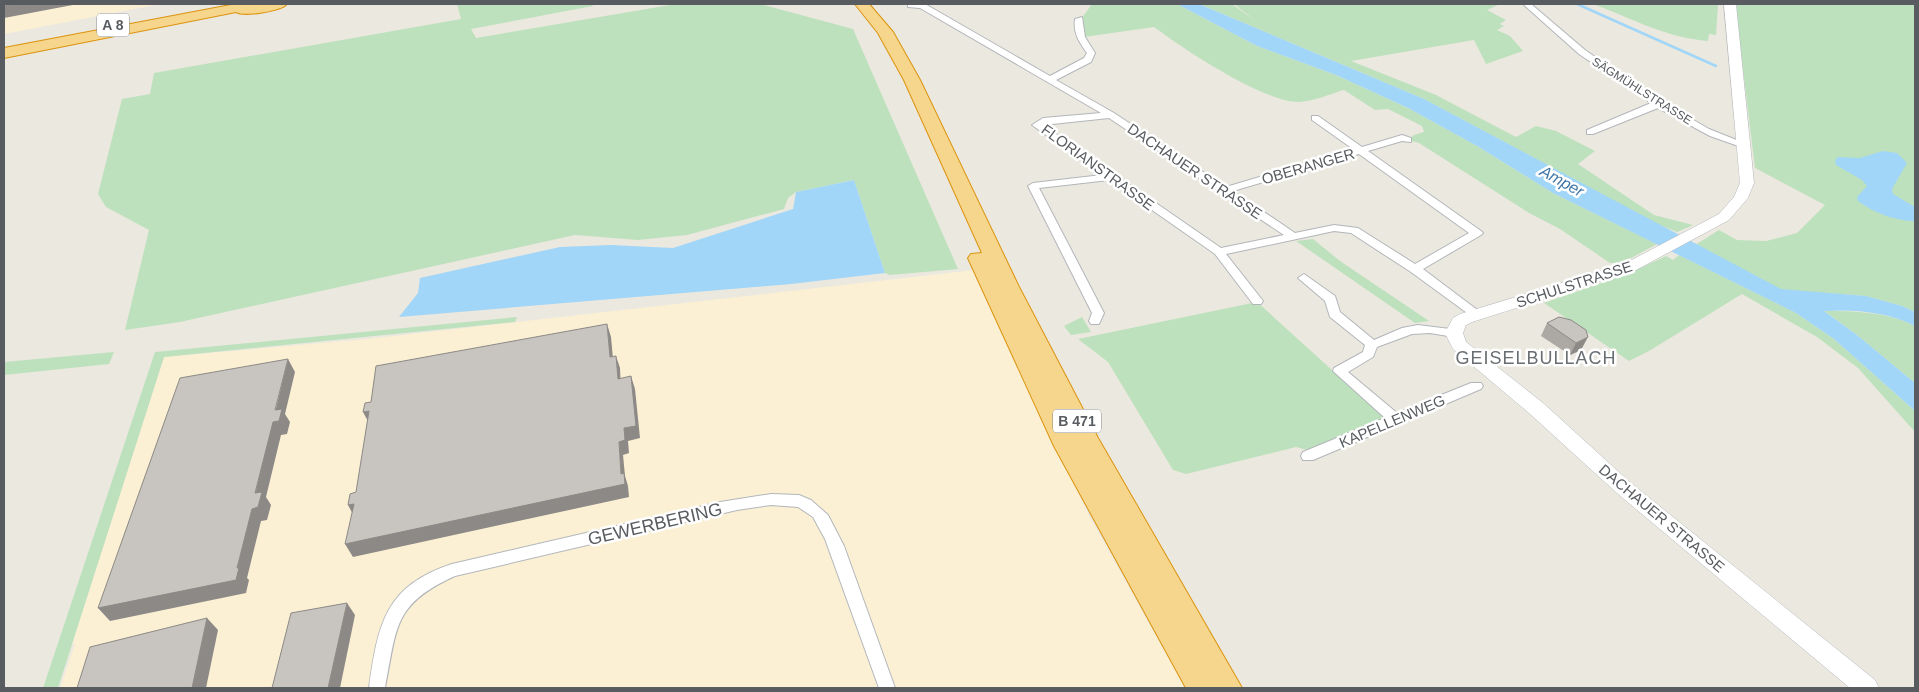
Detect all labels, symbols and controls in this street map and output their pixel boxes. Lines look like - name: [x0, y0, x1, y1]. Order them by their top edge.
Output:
- road number: A 8: [97, 14, 129, 36]
- street label: SÄGMÜHLSTRASSE: [1589, 54, 1695, 128]
- street label: FLORIANSTRASSE: [1038, 120, 1158, 214]
- street label: DACHAUER STRASSE: [1125, 120, 1265, 222]
- street label: OBERANGER: [1260, 145, 1357, 187]
- water label: Amper: [1536, 162, 1587, 200]
- street label: SCHULSTRASSE: [1514, 257, 1634, 311]
- district label: GEISELBULLACH: [1455, 348, 1617, 368]
- street label: KAPELLENWEG: [1336, 391, 1448, 451]
- road number: B 471: [1053, 410, 1101, 432]
- street label: DACHAUER STRASSE: [1596, 461, 1728, 575]
- street label: GEWERBERING: [586, 499, 724, 549]

